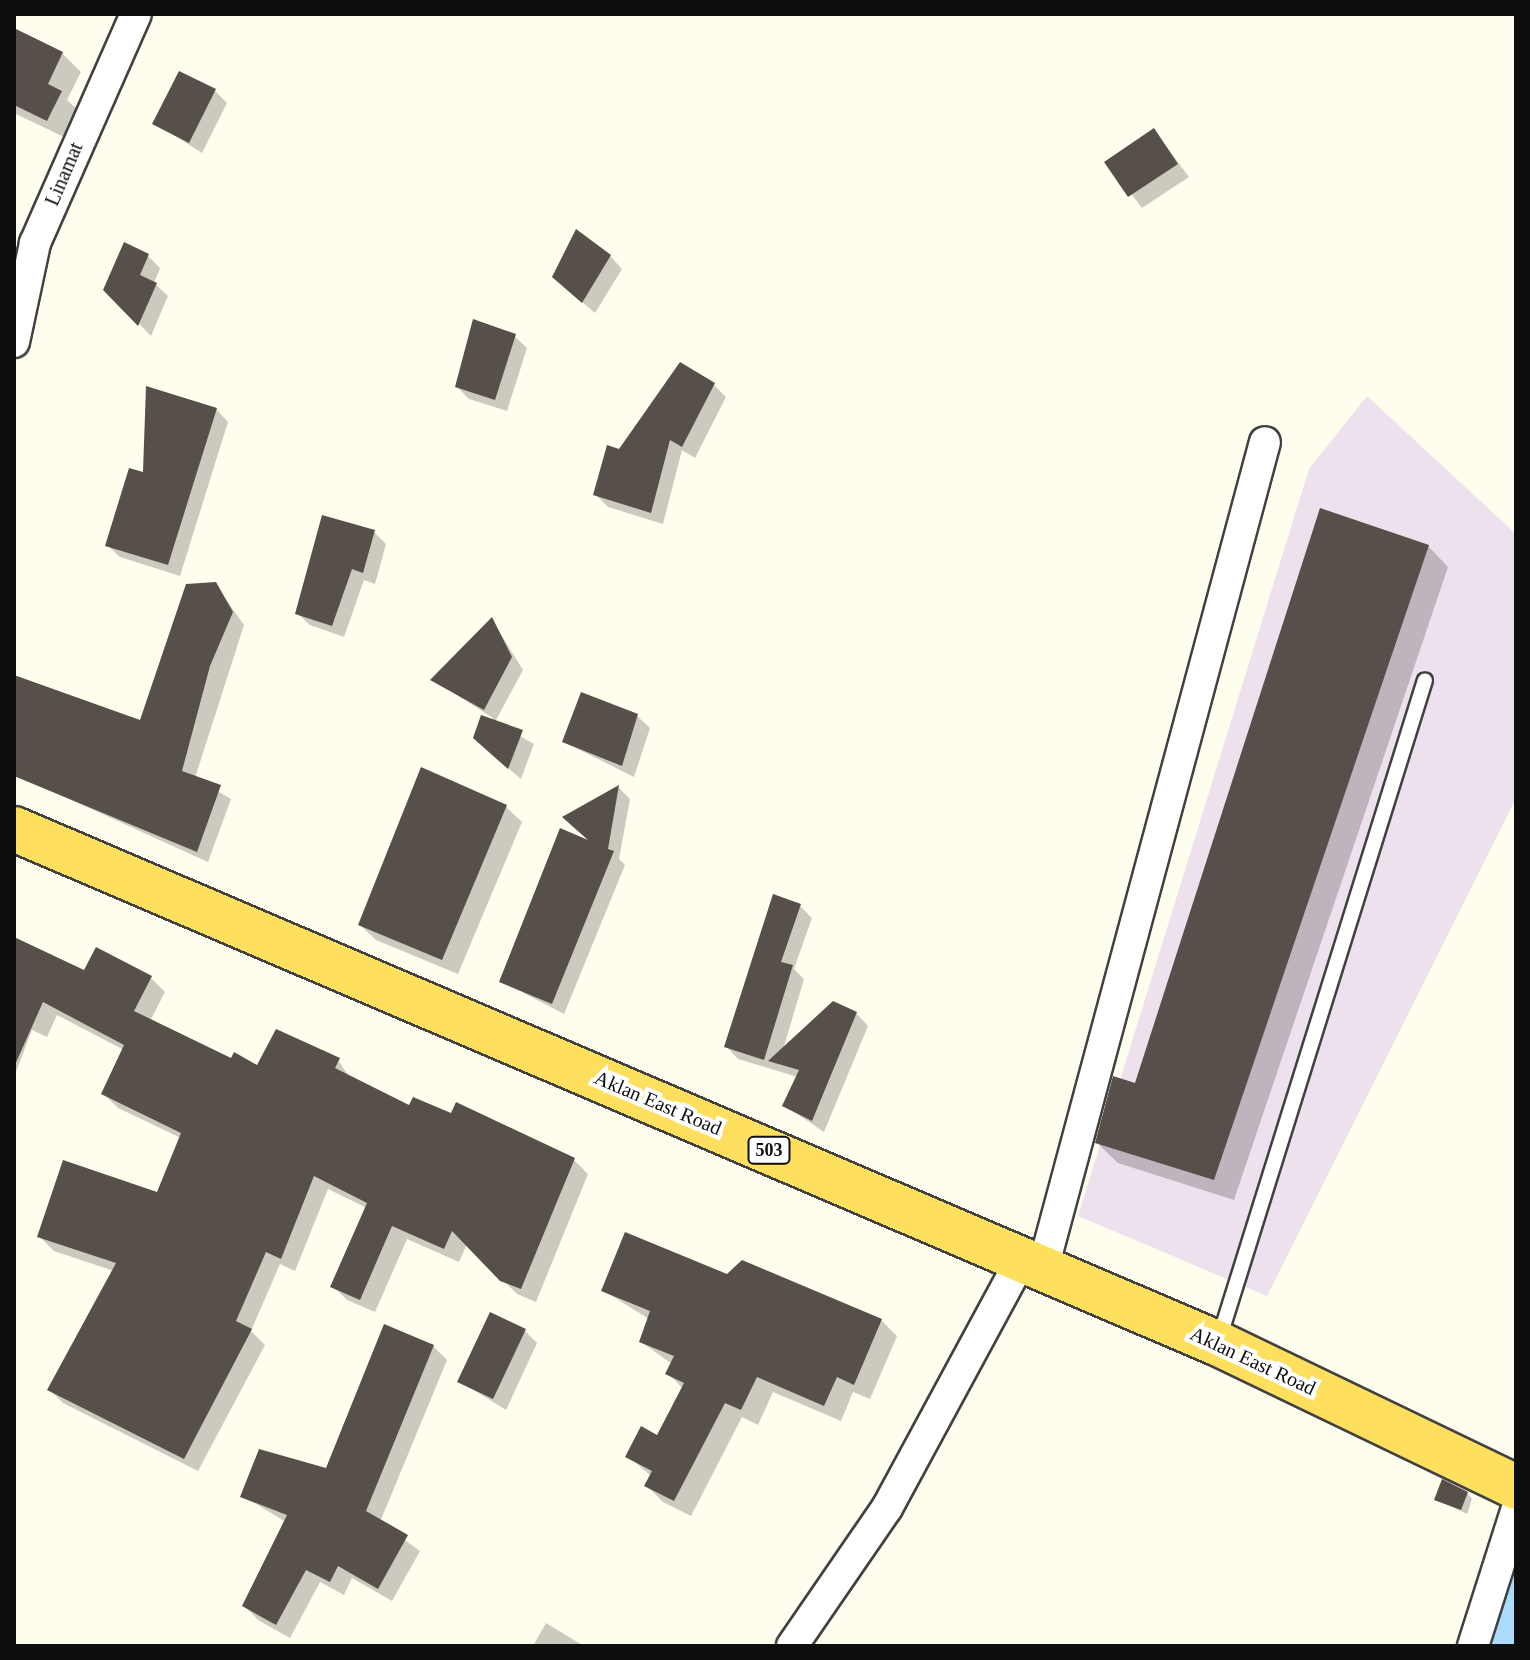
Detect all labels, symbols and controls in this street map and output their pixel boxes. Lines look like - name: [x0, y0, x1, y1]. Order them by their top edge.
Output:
- street label: Linamat: [40, 139, 88, 209]
- street label: Aklan East Road: [591, 1065, 725, 1141]
- road number: 503: [747, 1136, 791, 1164]
- street label: Aklan East Road: [1187, 1321, 1319, 1401]

